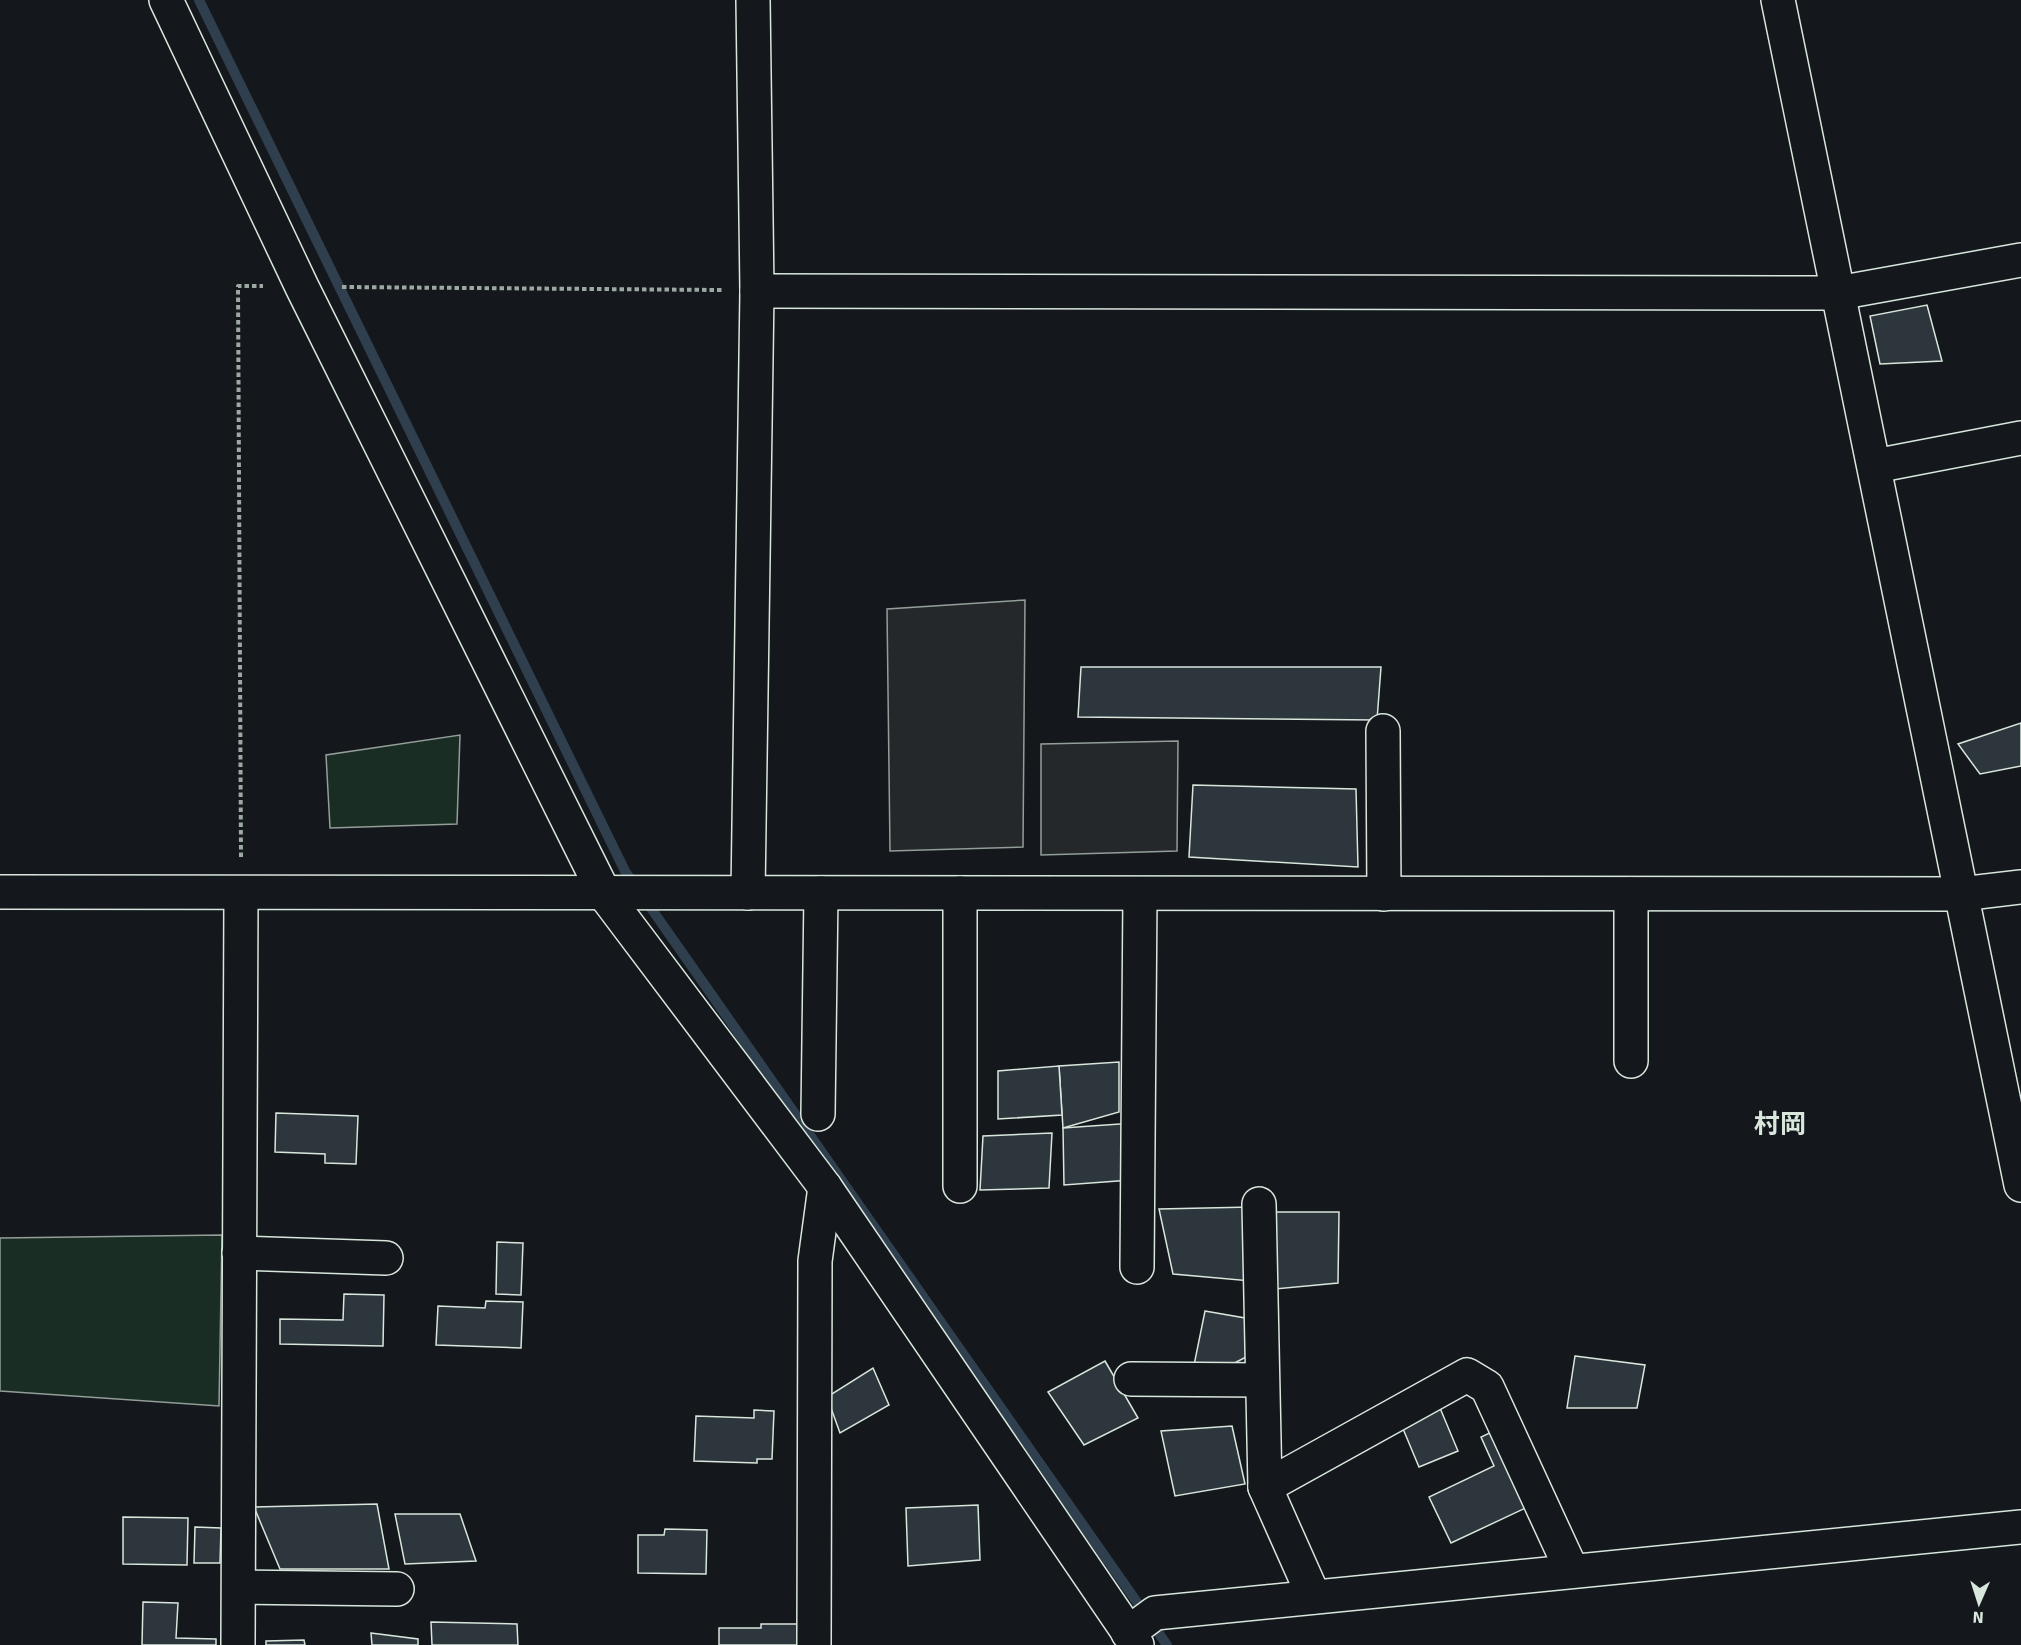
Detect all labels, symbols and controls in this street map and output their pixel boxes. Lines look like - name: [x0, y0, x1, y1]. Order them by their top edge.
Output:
- district label: 村岡: [1754, 1109, 1806, 1141]
- north arrow: [1949, 1573, 2009, 1633]
- text: N: [1972, 1607, 1984, 1627]

